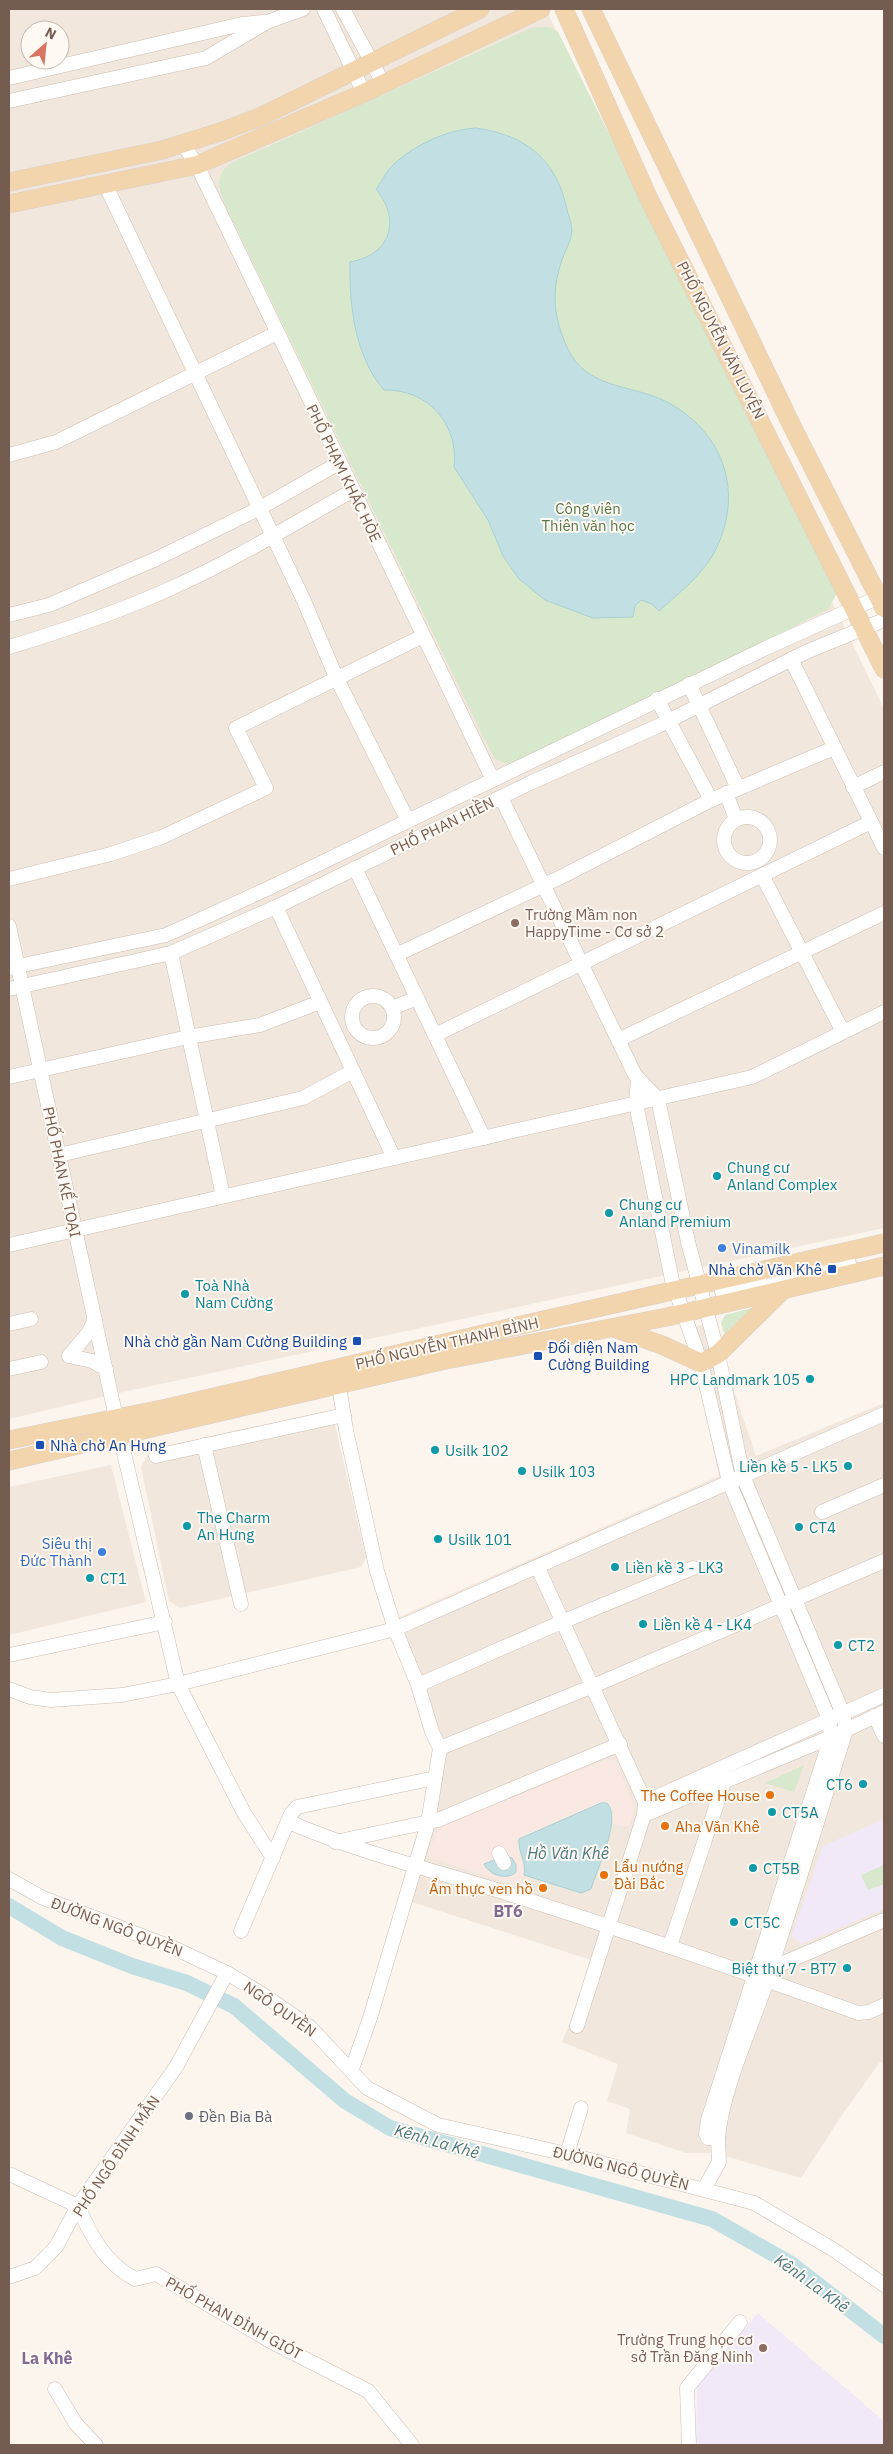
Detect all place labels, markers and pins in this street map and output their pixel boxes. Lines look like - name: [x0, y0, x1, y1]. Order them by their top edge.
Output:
- place label: Trường Mầm non HappyTime - Cơ sở 2: [525, 905, 664, 941]
- marker: Trường Mầm non HappyTime - Cơ sở 2: [509, 917, 521, 929]
- place label: Chung cư Anland Complex: [727, 1158, 838, 1194]
- marker: Chung cư Anland Complex: [711, 1170, 723, 1182]
- place label: Chung cư Anland Premium: [619, 1195, 731, 1231]
- marker: Chung cư Anland Premium: [603, 1207, 615, 1219]
- place label: Vinamilk: [732, 1239, 790, 1258]
- marker: Vinamilk: [716, 1242, 728, 1254]
- place label: Nhà chờ Văn Khê: [708, 1260, 822, 1279]
- marker: Nhà chờ Văn Khê: [826, 1263, 838, 1275]
- place label: Toà Nhà Nam Cường: [195, 1276, 273, 1312]
- marker: Toà Nhà Nam Cường: [179, 1288, 191, 1300]
- place label: Nhà chờ gần Nam Cường Building: [124, 1332, 347, 1351]
- marker: Nhà chờ gần Nam Cường Building: [351, 1335, 363, 1347]
- place label: Đối diện Nam Cường Building: [548, 1338, 649, 1374]
- marker: Đối diện Nam Cường Building: [532, 1350, 544, 1362]
- place label: HPC Landmark 105: [670, 1370, 800, 1389]
- marker: HPC Landmark 105: [804, 1373, 816, 1385]
- place label: Nhà chờ An Hưng: [50, 1436, 166, 1455]
- marker: Nhà chờ An Hưng: [34, 1439, 46, 1451]
- place label: Usilk 102: [445, 1441, 509, 1460]
- marker: Usilk 102: [429, 1444, 441, 1456]
- place label: Liền kề 5 - LK5: [739, 1457, 838, 1476]
- marker: Liền kề 5 - LK5: [842, 1460, 854, 1472]
- place label: Usilk 103: [532, 1462, 596, 1481]
- marker: Usilk 103: [516, 1465, 528, 1477]
- place label: The Charm An Hưng: [197, 1508, 270, 1544]
- place label: CT4: [809, 1518, 836, 1537]
- marker: The Charm An Hưng: [181, 1520, 193, 1532]
- marker: CT4: [793, 1521, 805, 1533]
- place label: Usilk 101: [448, 1530, 512, 1549]
- marker: Usilk 101: [432, 1533, 444, 1545]
- place label: Siêu thị Đức Thành: [20, 1534, 92, 1570]
- marker: Siêu thị Đức Thành: [96, 1546, 108, 1558]
- place label: Liền kề 3 - LK3: [625, 1558, 724, 1577]
- marker: Liền kề 3 - LK3: [609, 1561, 621, 1573]
- place label: CT1: [100, 1569, 127, 1588]
- marker: CT1: [84, 1572, 96, 1584]
- place label: Liền kề 4 - LK4: [653, 1615, 752, 1634]
- marker: Liền kề 4 - LK4: [637, 1618, 649, 1630]
- place label: CT2: [848, 1636, 875, 1655]
- marker: CT2: [832, 1639, 844, 1651]
- place label: CT6: [826, 1775, 853, 1794]
- marker: CT6: [857, 1778, 869, 1790]
- place label: The Coffee House: [641, 1786, 760, 1805]
- marker: The Coffee House: [764, 1789, 776, 1801]
- place label: CT5A: [782, 1803, 819, 1822]
- marker: CT5A: [766, 1806, 778, 1818]
- place label: Aha Văn Khê: [675, 1817, 760, 1836]
- marker: Aha Văn Khê: [659, 1820, 671, 1832]
- place label: Lẩu nướng Đài Bắc: [614, 1857, 684, 1893]
- place label: CT5B: [763, 1859, 800, 1878]
- marker: CT5B: [747, 1862, 759, 1874]
- marker: Lẩu nướng Đài Bắc: [598, 1869, 610, 1881]
- place label: Ẩm thực ven hồ: [429, 1878, 533, 1898]
- marker: Ẩm thực ven hồ: [537, 1882, 549, 1894]
- place label: CT5C: [744, 1913, 780, 1932]
- marker: CT5C: [728, 1916, 740, 1928]
- place label: Biệt thự 7 - BT7: [732, 1959, 837, 1978]
- marker: Biệt thự 7 - BT7: [841, 1962, 853, 1974]
- place label: Đền Bia Bà: [199, 2107, 272, 2126]
- marker: Đền Bia Bà: [183, 2110, 195, 2122]
- place label: Trường Trung học cơ sở Trần Đăng Ninh: [617, 2330, 753, 2366]
- marker: Trường Trung học cơ sở Trần Đăng Ninh: [757, 2342, 769, 2354]

